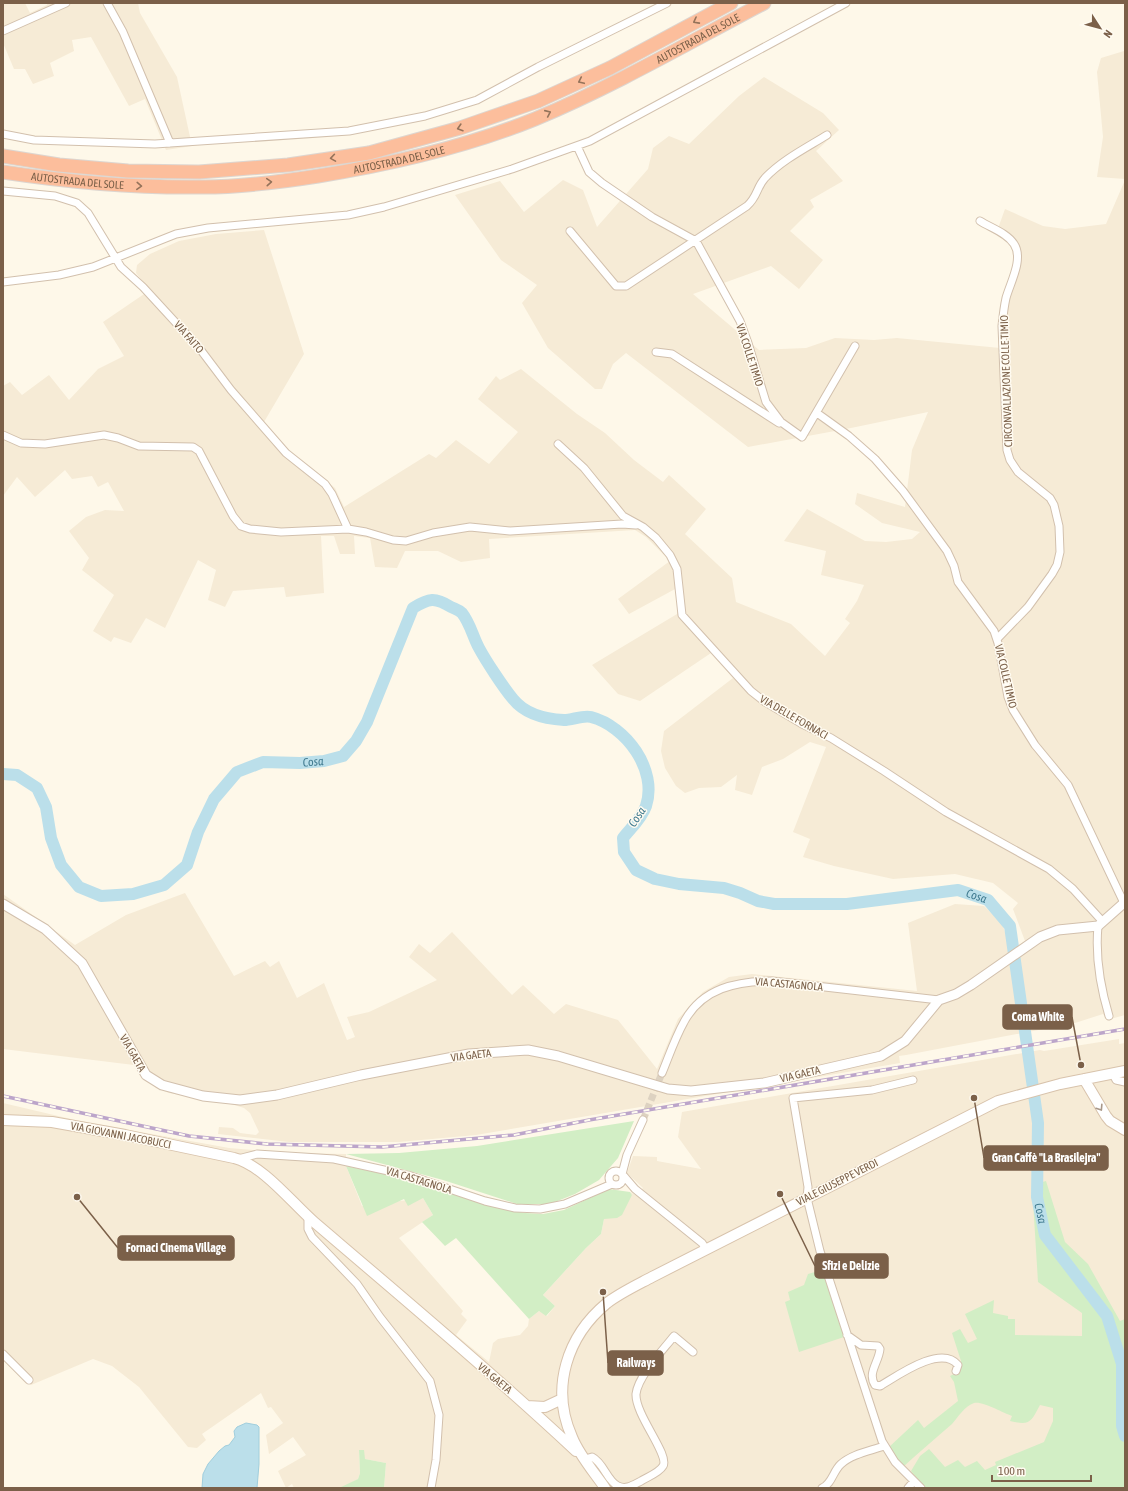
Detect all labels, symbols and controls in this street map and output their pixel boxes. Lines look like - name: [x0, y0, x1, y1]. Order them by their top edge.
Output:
- north arrow: [1080, 8, 1120, 48]
- street label: AUTOSTRADA DEL SOLE: [654, 11, 742, 66]
- one-way arrow: [693, 17, 700, 24]
- text: N: [1101, 28, 1115, 40]
- one-way arrow: [577, 76, 585, 84]
- one-way arrow: [543, 110, 551, 118]
- one-way arrow: [456, 123, 463, 132]
- street label: AUTOSTRADA DEL SOLE: [352, 143, 446, 176]
- one-way arrow: [330, 153, 337, 162]
- street label: AUTOSTRADA DEL SOLE: [30, 170, 124, 191]
- one-way arrow: [266, 178, 272, 187]
- one-way arrow: [136, 182, 142, 191]
- street label: CIRCONVALLAZIONE COLLE TIMIO: [998, 315, 1014, 447]
- street label: VIA FAITO: [172, 319, 206, 355]
- street label: VIA COLLE TIMIO: [734, 322, 766, 388]
- street label: VIA COLLE TIMIO: [993, 643, 1019, 709]
- street label: VIA DELLE FORNACI: [758, 693, 830, 741]
- water label: Cosa: [302, 754, 324, 770]
- water label: Cosa: [625, 804, 649, 830]
- water label: Cosa: [964, 886, 989, 906]
- street label: VIA CASTAGNOLA: [754, 975, 824, 993]
- callout: Coma White: [1003, 1005, 1072, 1029]
- text: Coma White: [1012, 1010, 1065, 1024]
- street label: VIA GAETA: [118, 1032, 149, 1074]
- street label: VIA GAETA: [450, 1046, 493, 1063]
- street label: VIA GAETA: [779, 1063, 822, 1084]
- one-way arrow: [1096, 1104, 1103, 1111]
- street label: VIA GIOVANNI JACOBUCCI: [70, 1119, 172, 1151]
- callout: Gran Caffè "La Brasilejra": [984, 1146, 1108, 1170]
- text: Gran Caffè "La Brasilejra": [992, 1151, 1100, 1165]
- street label: VIALE GIUSEPPE VERDI: [794, 1156, 880, 1208]
- street label: VIA CASTAGNOLA: [385, 1164, 454, 1196]
- water label: Cosa: [1031, 1202, 1050, 1225]
- callout: Fornaci Cinema Village: [118, 1236, 234, 1260]
- text: Fornaci Cinema Village: [126, 1241, 227, 1255]
- callout: Sfizi e Delizie: [815, 1254, 888, 1278]
- text: Sfizi e Delizie: [822, 1259, 880, 1273]
- callout: Railways: [608, 1351, 663, 1375]
- text: Railways: [616, 1356, 656, 1370]
- street label: VIA GAETA: [476, 1360, 515, 1396]
- scale bar: [992, 1457, 1091, 1483]
- text: 100 m: [998, 1464, 1025, 1478]

